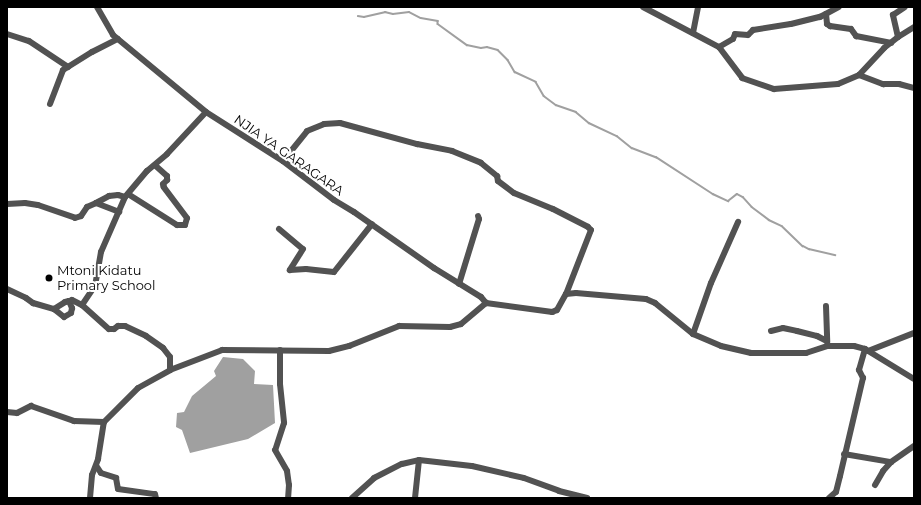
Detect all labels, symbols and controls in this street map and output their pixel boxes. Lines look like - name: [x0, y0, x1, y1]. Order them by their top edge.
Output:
- street label: NJIA YA GARAGARA: [231, 111, 347, 199]
- place label: Mtoni Kidatu Primary School: [57, 263, 155, 294]
- marker: Mtoni Kidatu Primary School: [44, 273, 54, 283]

